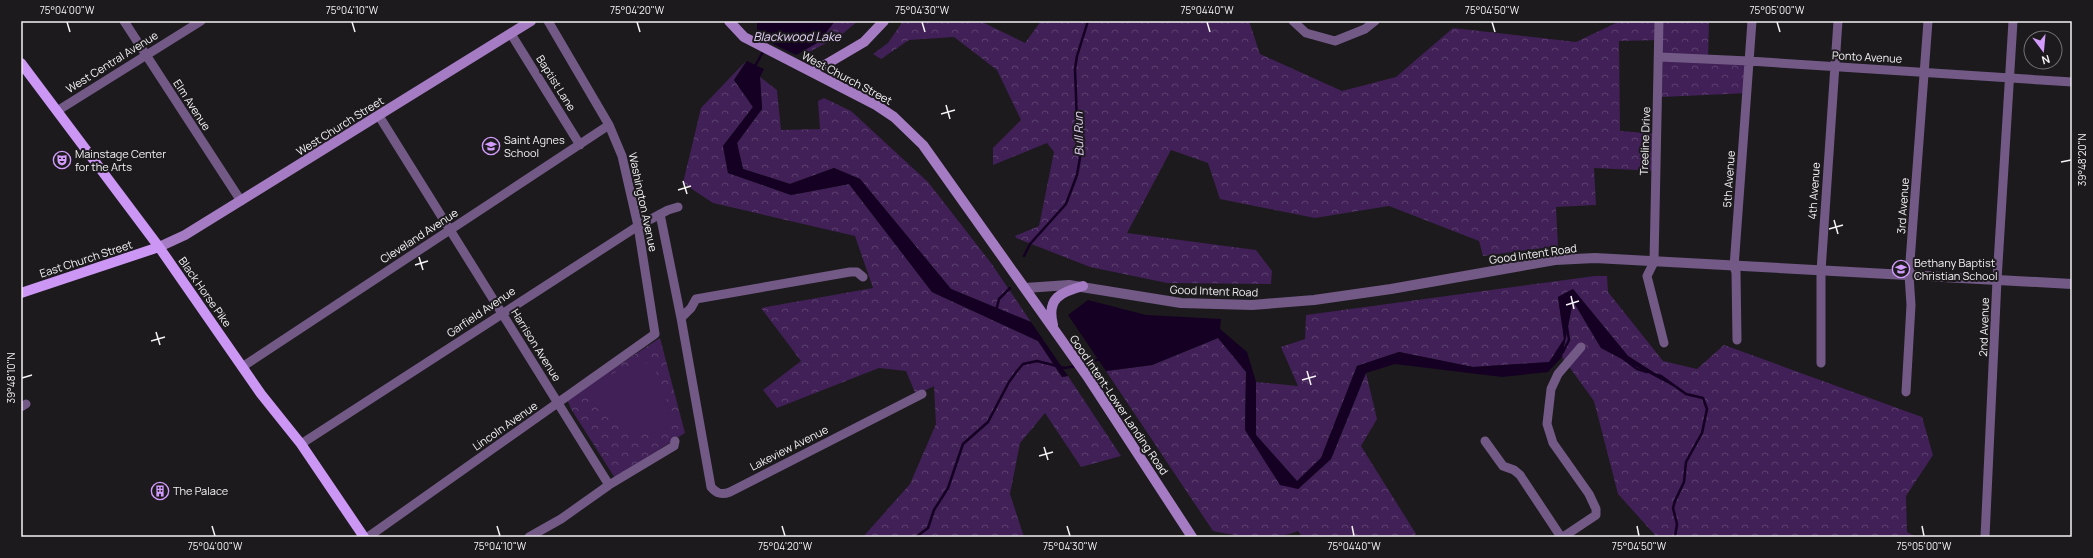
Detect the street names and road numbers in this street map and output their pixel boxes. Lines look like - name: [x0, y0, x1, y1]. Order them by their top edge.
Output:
- street label: West Central Avenue: [63, 27, 161, 96]
- street label: West Church Street: [799, 47, 895, 108]
- street label: Ponto Avenue: [1832, 47, 1903, 66]
- street label: Baptist Lane: [533, 52, 580, 114]
- street label: Elm Avenue: [170, 76, 215, 134]
- street label: West Church Street: [293, 93, 386, 159]
- street label: Treeline Drive: [1636, 106, 1653, 176]
- street label: 5th Avenue: [1719, 149, 1738, 208]
- street label: Washington Avenue: [626, 151, 661, 253]
- street label: 4th Avenue: [1804, 161, 1823, 220]
- street label: 3rd Avenue: [1893, 177, 1912, 235]
- street label: Cleveland Avenue: [377, 204, 461, 266]
- street label: East Church Street: [38, 236, 134, 281]
- street label: Good Intent Road: [1488, 240, 1578, 267]
- street label: Black Horse Pike: [176, 254, 235, 330]
- street label: Good Intent Road: [1170, 281, 1258, 300]
- street label: Garfield Avenue: [443, 283, 518, 340]
- street label: 2nd Avenue: [1975, 297, 1992, 357]
- street label: Harrison Avenue: [508, 306, 565, 384]
- street label: Good Intent-Lower Landing Road: [1067, 332, 1172, 478]
- street label: Lincoln Avenue: [469, 397, 541, 454]
- street label: Lakeview Avenue: [747, 421, 831, 474]

